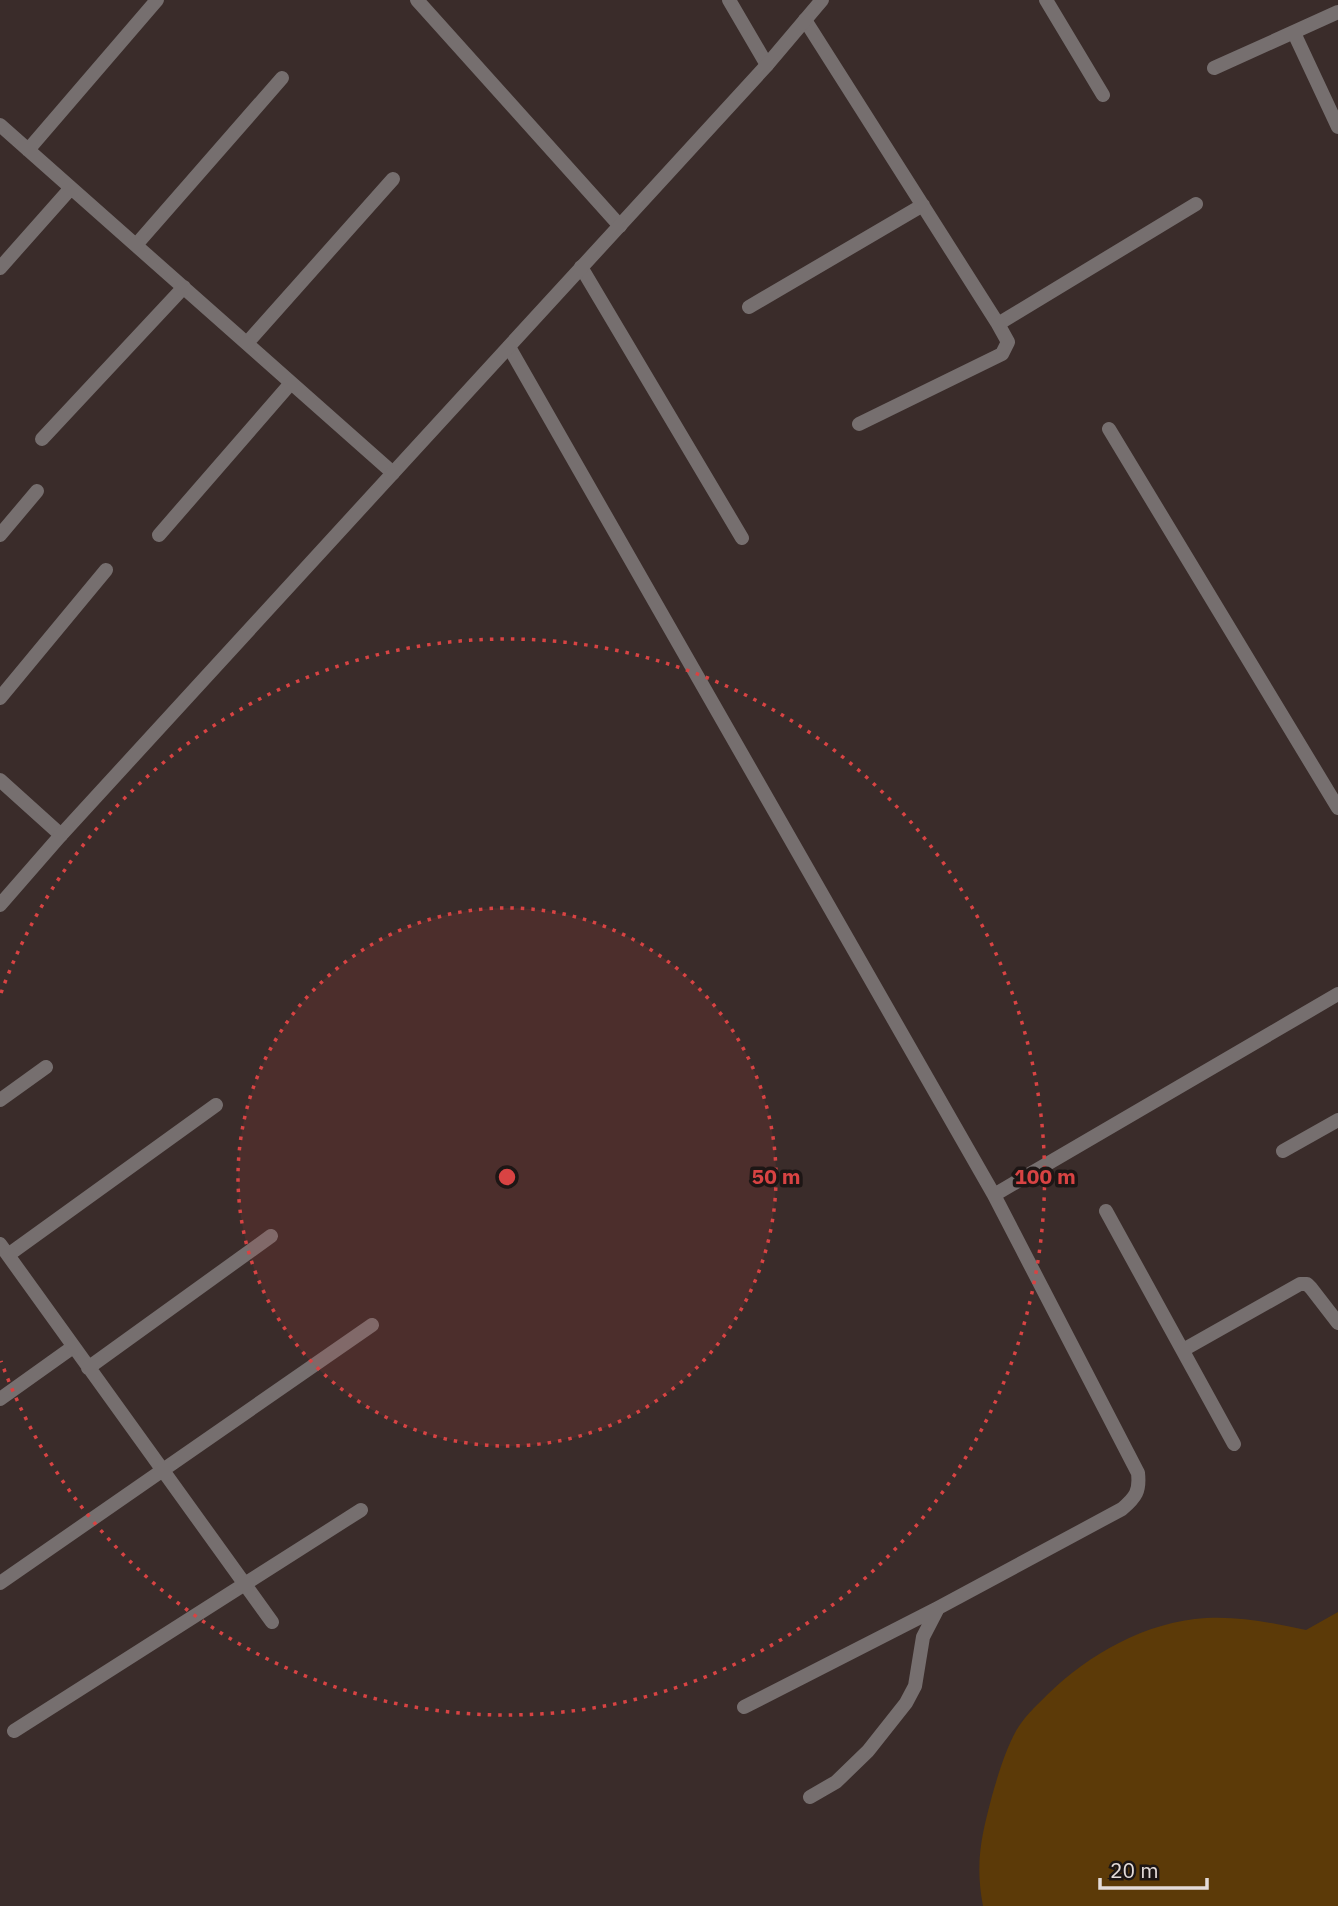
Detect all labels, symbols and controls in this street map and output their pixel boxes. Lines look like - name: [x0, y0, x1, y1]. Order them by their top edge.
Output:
- text: 50 m: [752, 1162, 800, 1190]
- text: 100 m: [1014, 1162, 1076, 1190]
- centre of rings: [495, 1165, 519, 1189]
- scale bar: [1100, 1846, 1207, 1890]
- text: 20 m: [1110, 1856, 1159, 1884]

